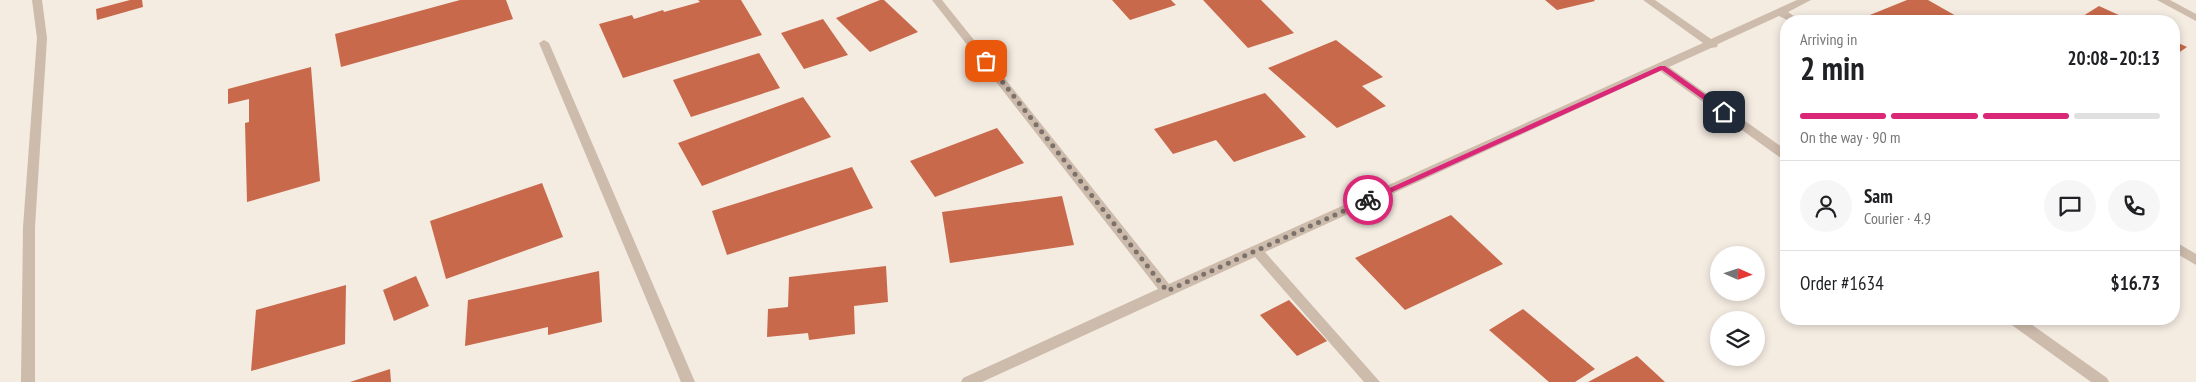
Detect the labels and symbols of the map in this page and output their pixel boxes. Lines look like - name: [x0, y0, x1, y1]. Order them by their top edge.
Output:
- pin: [965, 40, 1007, 82]
- pin: [1703, 91, 1745, 133]
- courier: [1343, 175, 1393, 225]
- north arrow: [1710, 246, 1765, 301]

